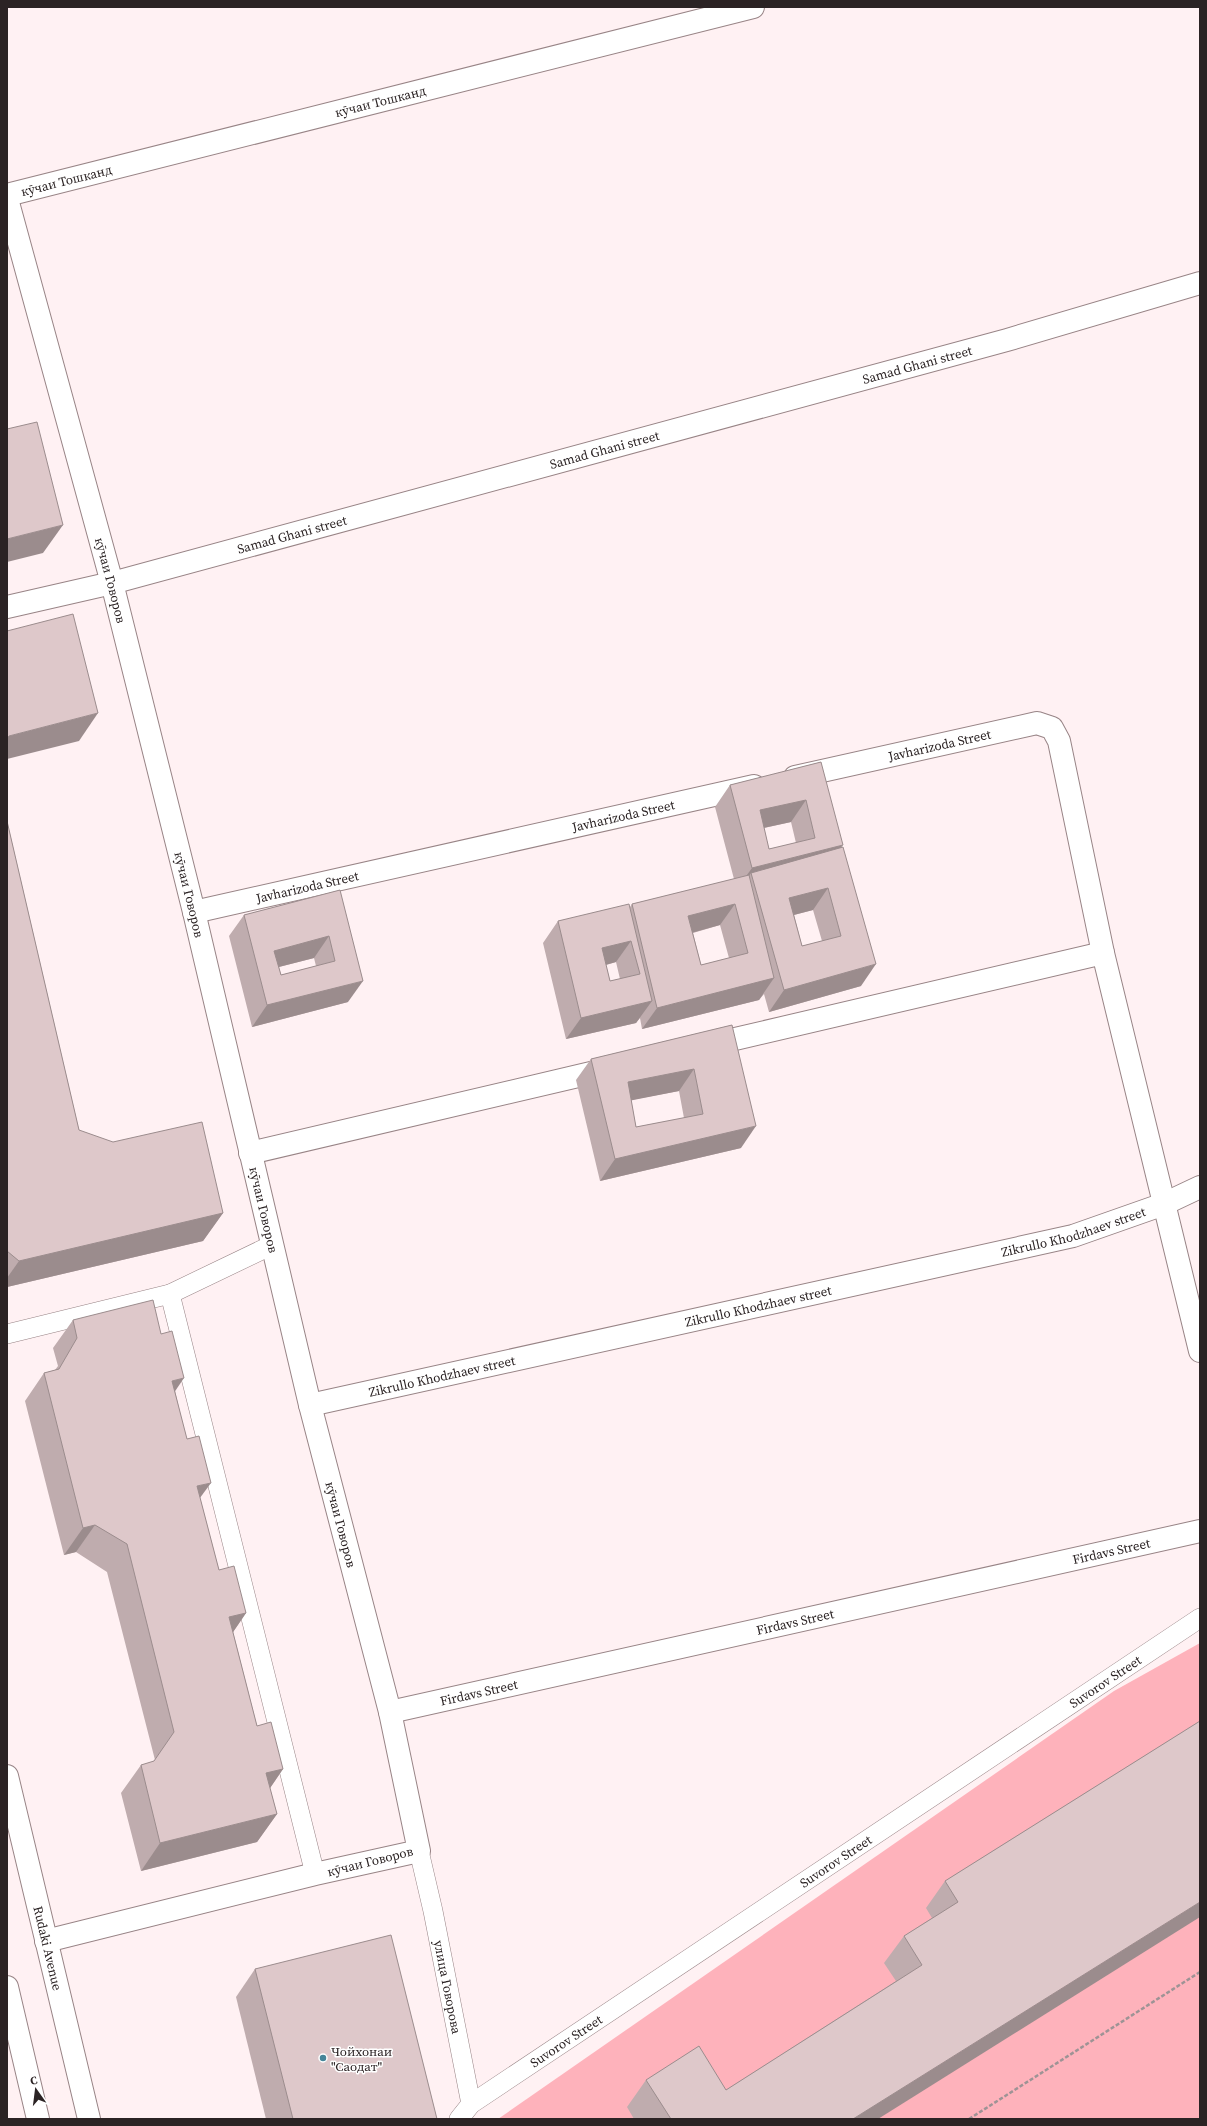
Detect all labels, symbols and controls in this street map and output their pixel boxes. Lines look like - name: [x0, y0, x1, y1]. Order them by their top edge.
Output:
- street label: кӯчаи Тошканд: [333, 82, 428, 121]
- street label: кӯчаи Тошканд: [19, 161, 114, 200]
- street label: Samad Ghani street: [861, 342, 975, 388]
- street label: Samad Ghani street: [548, 427, 662, 473]
- street label: Samad Ghani street: [235, 511, 349, 558]
- street label: кӯчаи Говоров: [91, 535, 130, 625]
- street label: Javharizoda Street: [886, 725, 993, 765]
- street label: Javharizoda Street: [570, 796, 677, 836]
- street label: кӯчаи Говоров: [170, 850, 208, 939]
- street label: Javharizoda Street: [253, 867, 361, 907]
- street label: кӯчаи Говоров: [245, 1165, 282, 1255]
- street label: Zikrullo Khodzhaev street: [1000, 1203, 1149, 1261]
- street label: Zikrullo Khodzhaev street: [683, 1282, 834, 1331]
- street label: Zikrullo Khodzhaev street: [367, 1352, 517, 1401]
- street label: кӯчаи Говоров: [321, 1480, 360, 1569]
- street label: Firdavs Street: [1071, 1534, 1152, 1568]
- street label: Firdavs Street: [755, 1605, 836, 1639]
- street label: Suvorov Street: [1066, 1651, 1145, 1712]
- street label: Firdavs Street: [439, 1676, 520, 1710]
- street label: Suvorov Street: [796, 1831, 876, 1892]
- street label: кӯчаи Говоров: [325, 1843, 415, 1880]
- street label: Rudaki Avenue: [29, 1904, 66, 1993]
- street label: улица Говорова: [430, 1939, 465, 2036]
- street label: Suvorov Street: [527, 2011, 606, 2071]
- place label: Чойхонаи "Саодат": [331, 2043, 392, 2075]
- marker: Чойхонаи "Саодат": [318, 2053, 328, 2063]
- north arrow: [16, 2070, 56, 2110]
- text: С: [29, 2073, 39, 2089]

